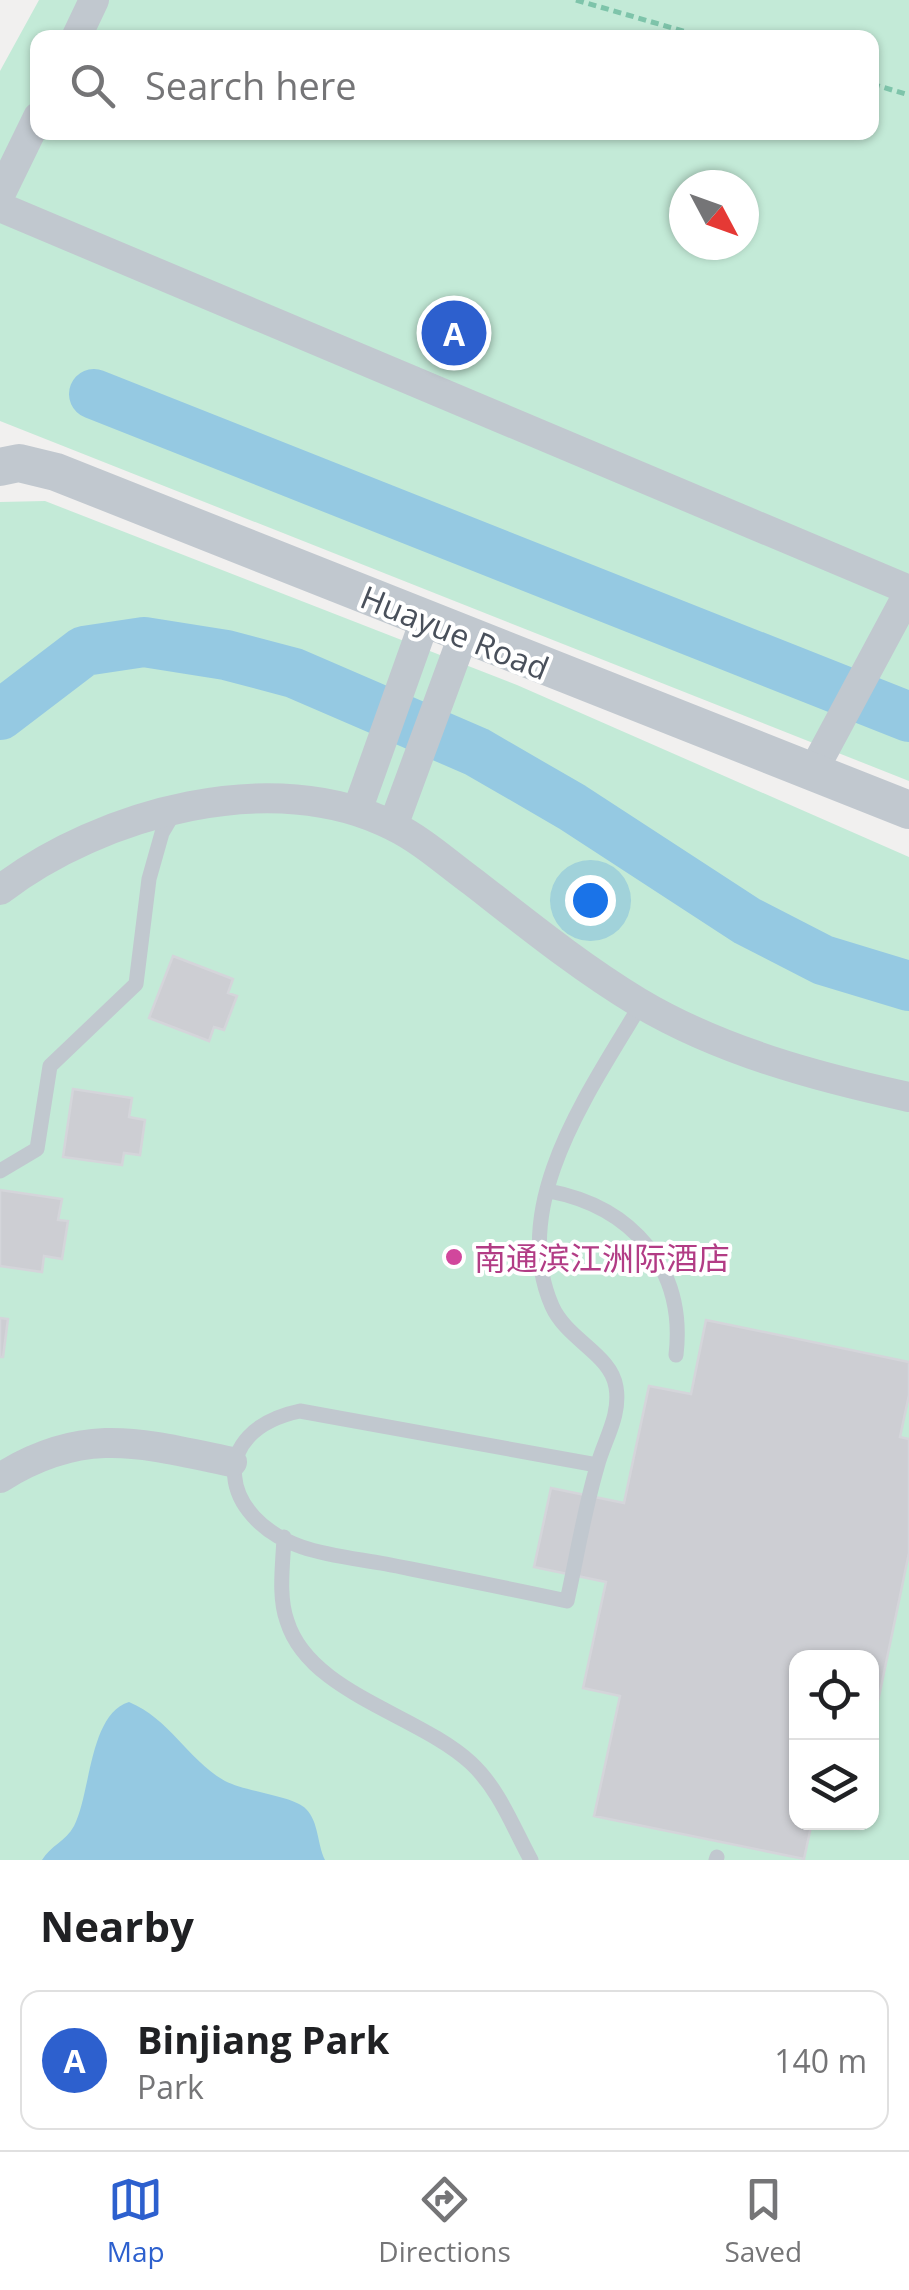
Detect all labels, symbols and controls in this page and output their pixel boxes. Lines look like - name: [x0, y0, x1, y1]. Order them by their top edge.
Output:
- search box: [30, 30, 879, 140]
- icon: search: [65, 58, 120, 113]
- text: Search here: [145, 59, 357, 111]
- north arrow: [669, 170, 759, 260]
- pin: A: [422, 296, 486, 370]
- street label: Huayue Road: [355, 575, 555, 689]
- your location: [565, 875, 616, 926]
- place label: 南通滨江洲际酒店: [474, 1236, 730, 1279]
- marker: 南通滨江洲际酒店: [443, 1246, 465, 1268]
- map controls: [789, 1650, 879, 1830]
- button: locate: [789, 1650, 879, 1740]
- button: layers: [789, 1740, 879, 1830]
- text: Nearby: [40, 1897, 194, 1954]
- text: Binjiang Park: [137, 2013, 389, 2065]
- text: A: [63, 2039, 86, 2082]
- text: 140 m: [774, 2039, 867, 2082]
- text: Park: [137, 2065, 204, 2108]
- tab: Map: [107, 2172, 165, 2270]
- tab: Directions: [378, 2172, 511, 2270]
- tab: Saved: [724, 2172, 802, 2270]

